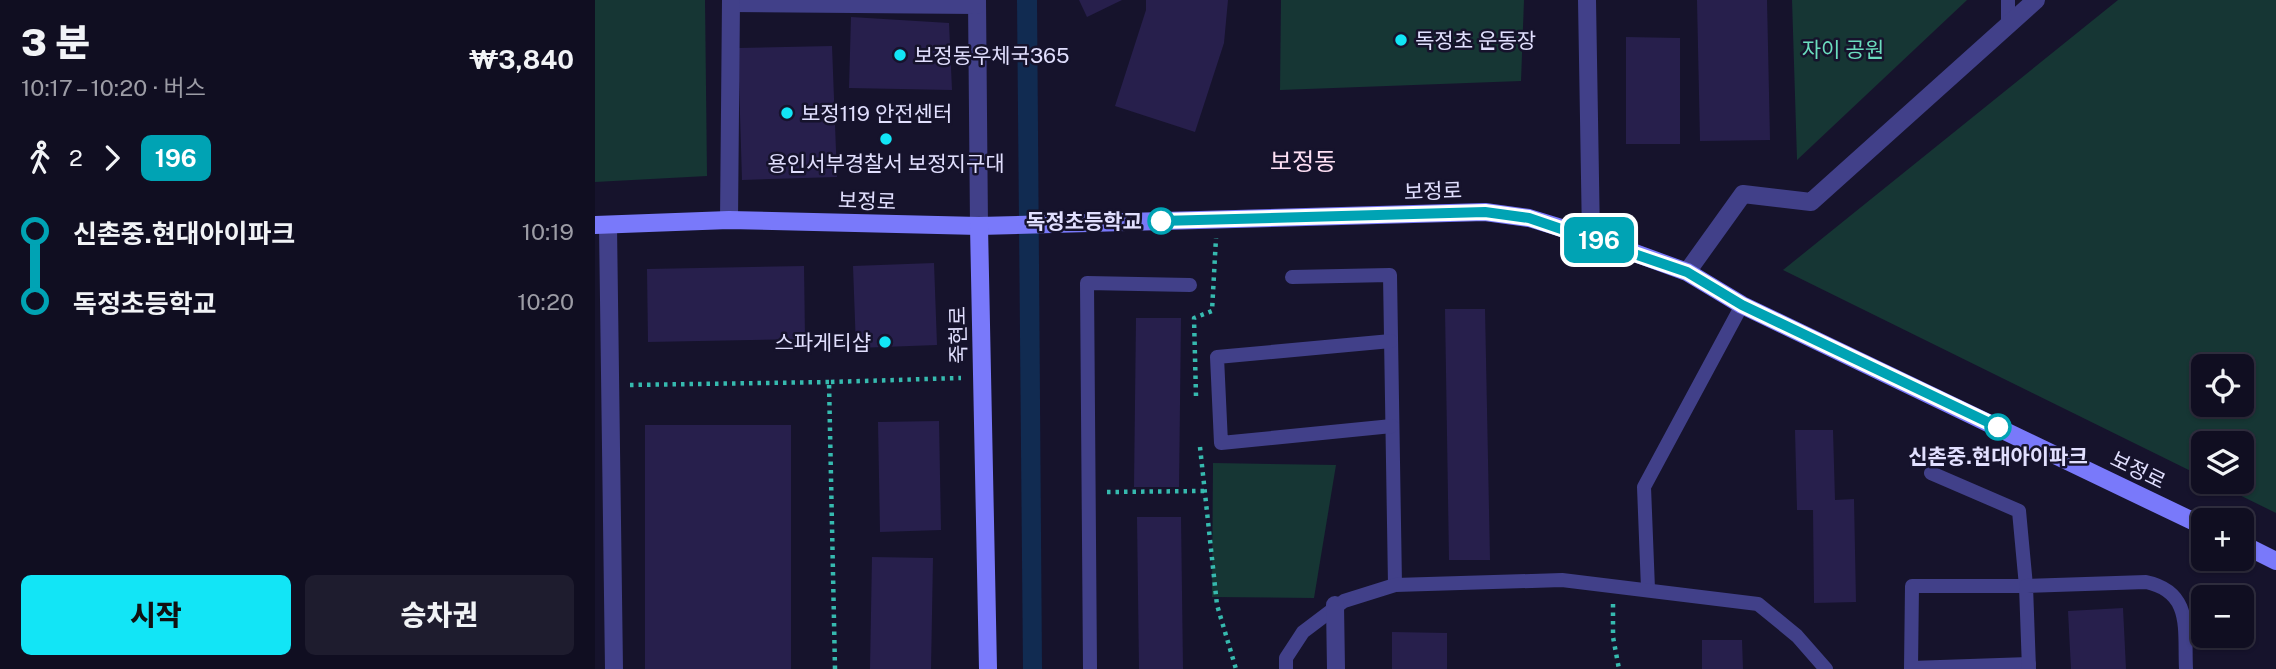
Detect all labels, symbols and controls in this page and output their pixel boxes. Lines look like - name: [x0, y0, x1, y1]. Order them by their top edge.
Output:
- text: 3 분: [21, 20, 90, 65]
- place label: 독정초 운동장: [1415, 28, 1536, 53]
- marker: 독정초 운동장: [1393, 32, 1409, 48]
- park label: 자이 공원: [1802, 37, 1884, 62]
- place label: 보정동우체국365: [914, 43, 1070, 68]
- text: ₩3,840: [469, 44, 574, 75]
- marker: 보정동우체국365: [892, 47, 908, 63]
- text: 10:17 – 10:20 · 버스: [21, 74, 206, 101]
- place label: 보정119 안전센터: [801, 101, 952, 126]
- marker: 보정119 안전센터: [779, 105, 795, 121]
- marker: 용인서부경찰서 보정지구대: [878, 131, 894, 147]
- icon: walk: [21, 139, 59, 177]
- icon: forward: [93, 139, 131, 177]
- text: 2: [69, 144, 83, 171]
- text: 196: [155, 144, 197, 172]
- district label: 보정동: [1270, 147, 1336, 175]
- place label: 용인서부경찰서 보정지구대: [768, 151, 1004, 176]
- street label: 보정로: [1404, 177, 1462, 205]
- street label: 보정로: [838, 187, 896, 215]
- marker: 독정초등학교: [1148, 208, 1174, 234]
- place label: 독정초등학교: [1026, 209, 1142, 234]
- line badge: 196: [1559, 217, 1639, 263]
- text: 신촌중.현대아이파크: [73, 218, 295, 249]
- text: 10:19: [522, 218, 574, 245]
- text: 196: [1578, 226, 1620, 254]
- text: 독정초등학교: [73, 288, 217, 319]
- text: 10:20: [517, 288, 574, 315]
- street label: 죽현로: [945, 306, 971, 364]
- place label: 스파게티샵: [774, 330, 871, 355]
- marker: 스파게티샵: [877, 334, 893, 350]
- map controls: [2191, 354, 2254, 648]
- button: locate: [2191, 354, 2254, 417]
- marker: 신촌중.현대아이파크: [1985, 414, 2011, 440]
- button: layers: [2191, 431, 2254, 494]
- place label: 신촌중.현대아이파크: [1908, 444, 2088, 469]
- street label: 보정로: [2106, 446, 2170, 494]
- button: +: [2191, 508, 2254, 571]
- button: 시작: [21, 575, 291, 655]
- button: 승차권: [305, 575, 574, 655]
- button: −: [2191, 585, 2254, 648]

